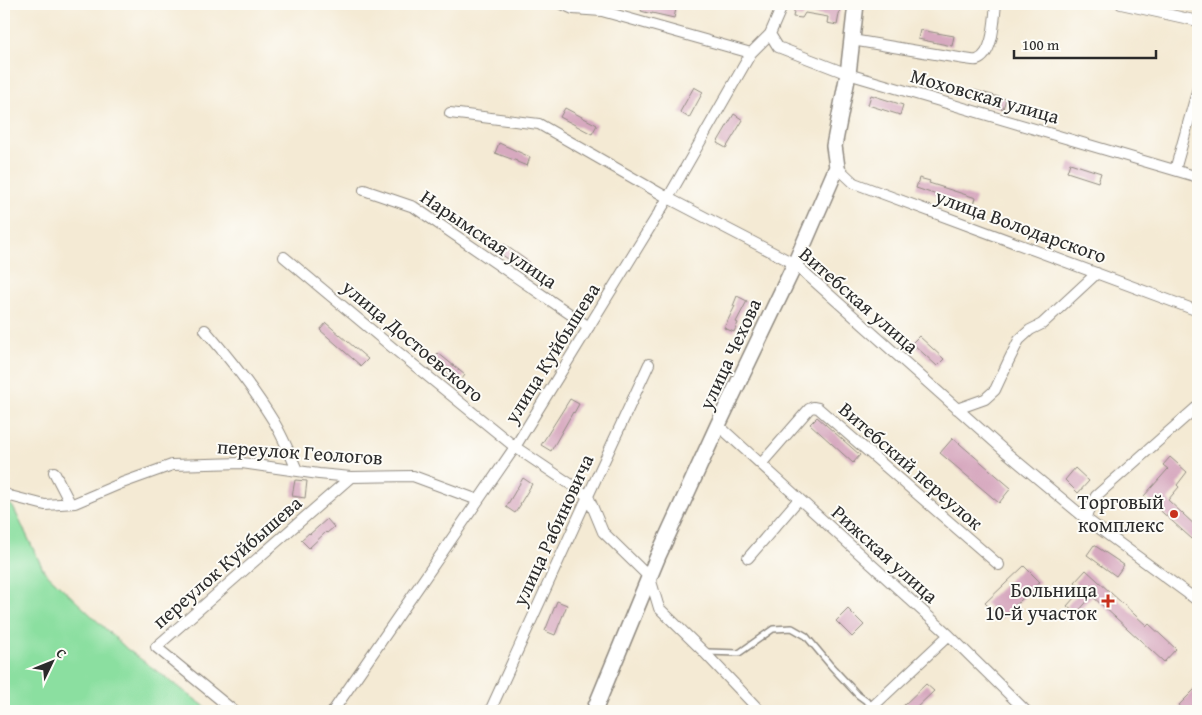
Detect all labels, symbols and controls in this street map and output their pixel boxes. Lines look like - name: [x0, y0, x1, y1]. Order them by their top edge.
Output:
- scale bar: [1014, 28, 1157, 60]
- text: 100 m: [1022, 34, 1060, 55]
- street label: Моховская улица: [907, 60, 1063, 131]
- street label: улица Володарского: [930, 181, 1111, 270]
- street label: Нарымская улица: [415, 182, 564, 295]
- street label: Витебская улица: [793, 240, 926, 360]
- street label: улица Достоевского: [335, 272, 491, 409]
- street label: улица Куйбышева: [496, 276, 607, 429]
- street label: улица Чехова: [691, 293, 768, 415]
- street label: Витебский переулок: [833, 395, 990, 537]
- street label: переулок Геологов: [216, 431, 384, 472]
- street label: улица Рабиновича: [504, 449, 601, 611]
- place label: Торговый комплекс: [1077, 487, 1164, 539]
- street label: переулок Куйбышева: [146, 488, 308, 635]
- street label: Рижская улица: [826, 498, 945, 610]
- marker: Торговый комплекс: [1168, 508, 1180, 520]
- place label: Больница 10-й участок: [985, 575, 1098, 627]
- marker: Больница 10-й участок: [1101, 594, 1115, 608]
- north arrow: [28, 638, 78, 688]
- text: С: [51, 643, 72, 663]

